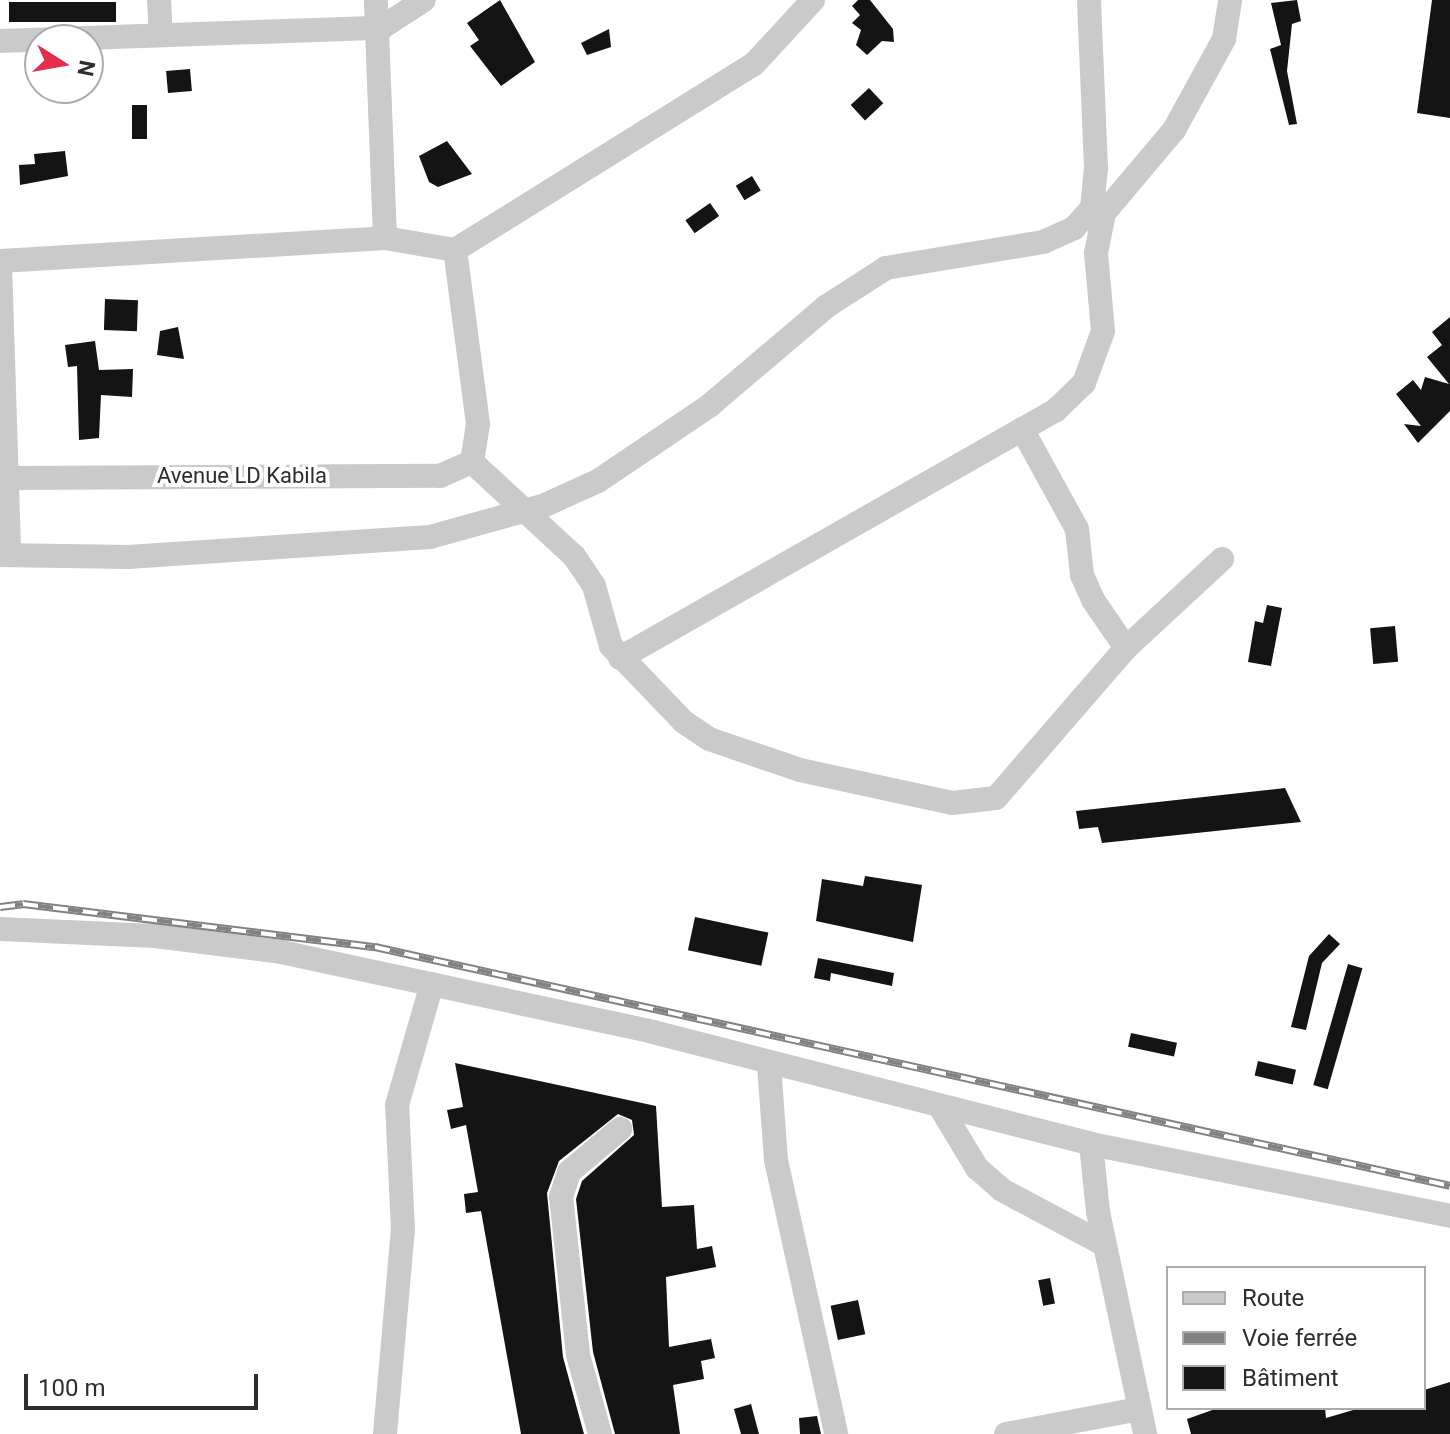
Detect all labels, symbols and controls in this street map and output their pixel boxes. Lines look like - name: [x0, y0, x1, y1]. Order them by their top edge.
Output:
- north arrow: [24, 24, 104, 104]
- text: N: [72, 58, 100, 78]
- street label: Avenue LD Kabila: [157, 463, 327, 489]
- legend: [1166, 1266, 1426, 1410]
- text: Route: [1242, 1284, 1304, 1312]
- text: Voie ferrée: [1242, 1324, 1357, 1352]
- scale bar: [28, 1358, 262, 1408]
- text: Bâtiment: [1242, 1364, 1339, 1392]
- text: 100 m: [38, 1374, 105, 1402]

